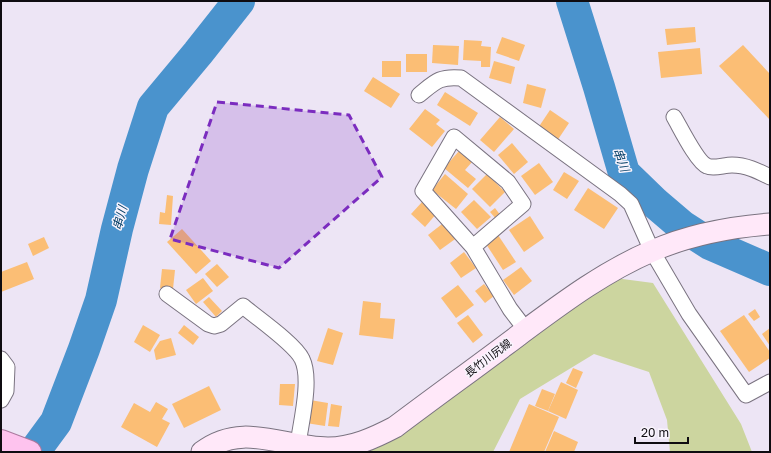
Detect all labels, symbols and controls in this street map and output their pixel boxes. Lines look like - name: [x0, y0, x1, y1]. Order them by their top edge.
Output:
- water label: 串川: [610, 146, 633, 176]
- water label: 串川: [109, 202, 131, 231]
- street label: 長竹川尻線: [462, 336, 514, 379]
- scale bar: [635, 419, 688, 445]
- text: 20 m: [641, 425, 669, 440]

